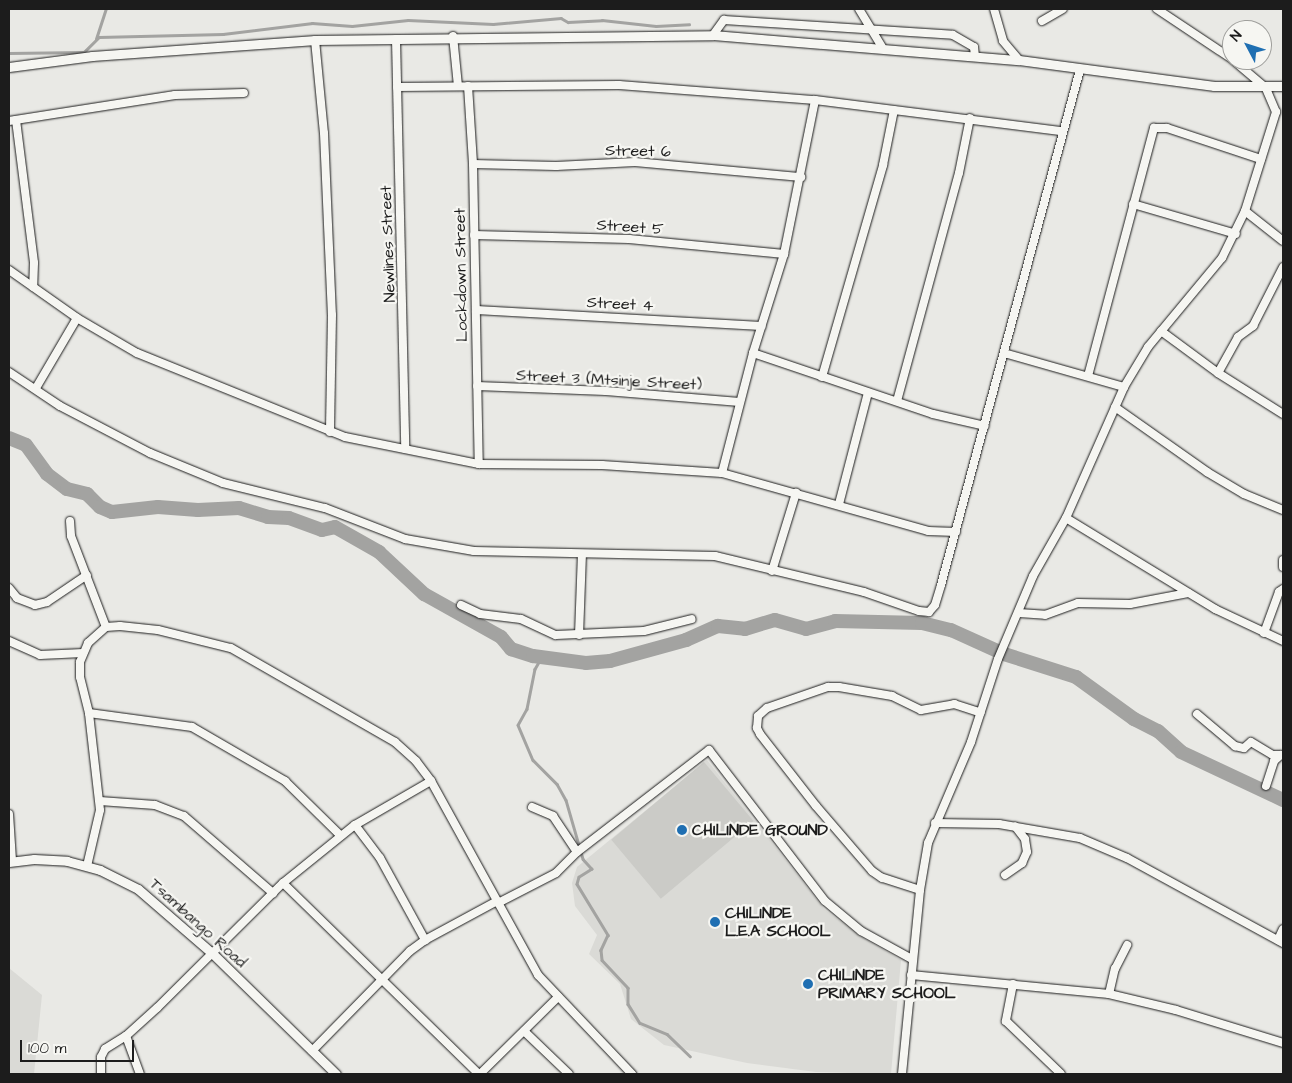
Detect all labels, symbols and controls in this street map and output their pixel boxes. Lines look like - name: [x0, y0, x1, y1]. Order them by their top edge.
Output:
- north arrow: [1222, 20, 1272, 70]
- text: N: [1226, 26, 1247, 46]
- street label: Street 6: [605, 141, 671, 161]
- street label: Newlines Street: [376, 185, 400, 303]
- street label: Lockdown Street: [450, 208, 472, 342]
- street label: Street 5: [596, 215, 664, 239]
- street label: Street 4: [586, 293, 654, 315]
- street label: Street 3 (Mtsinje Street): [516, 366, 702, 394]
- place label: CHILINDE GROUND: [692, 820, 828, 840]
- marker: CHILINDE GROUND: [676, 824, 688, 836]
- street label: Tsambango Road: [145, 874, 251, 972]
- place label: CHILINDE L.E.A SCHOOL: [725, 903, 831, 941]
- marker: CHILINDE L.E.A SCHOOL: [709, 916, 721, 928]
- place label: CHILINDE PRIMARY SCHOOL: [818, 965, 956, 1003]
- marker: CHILINDE PRIMARY SCHOOL: [802, 978, 814, 990]
- scale bar: [22, 1030, 136, 1062]
- text: 100 m: [28, 1038, 67, 1059]

